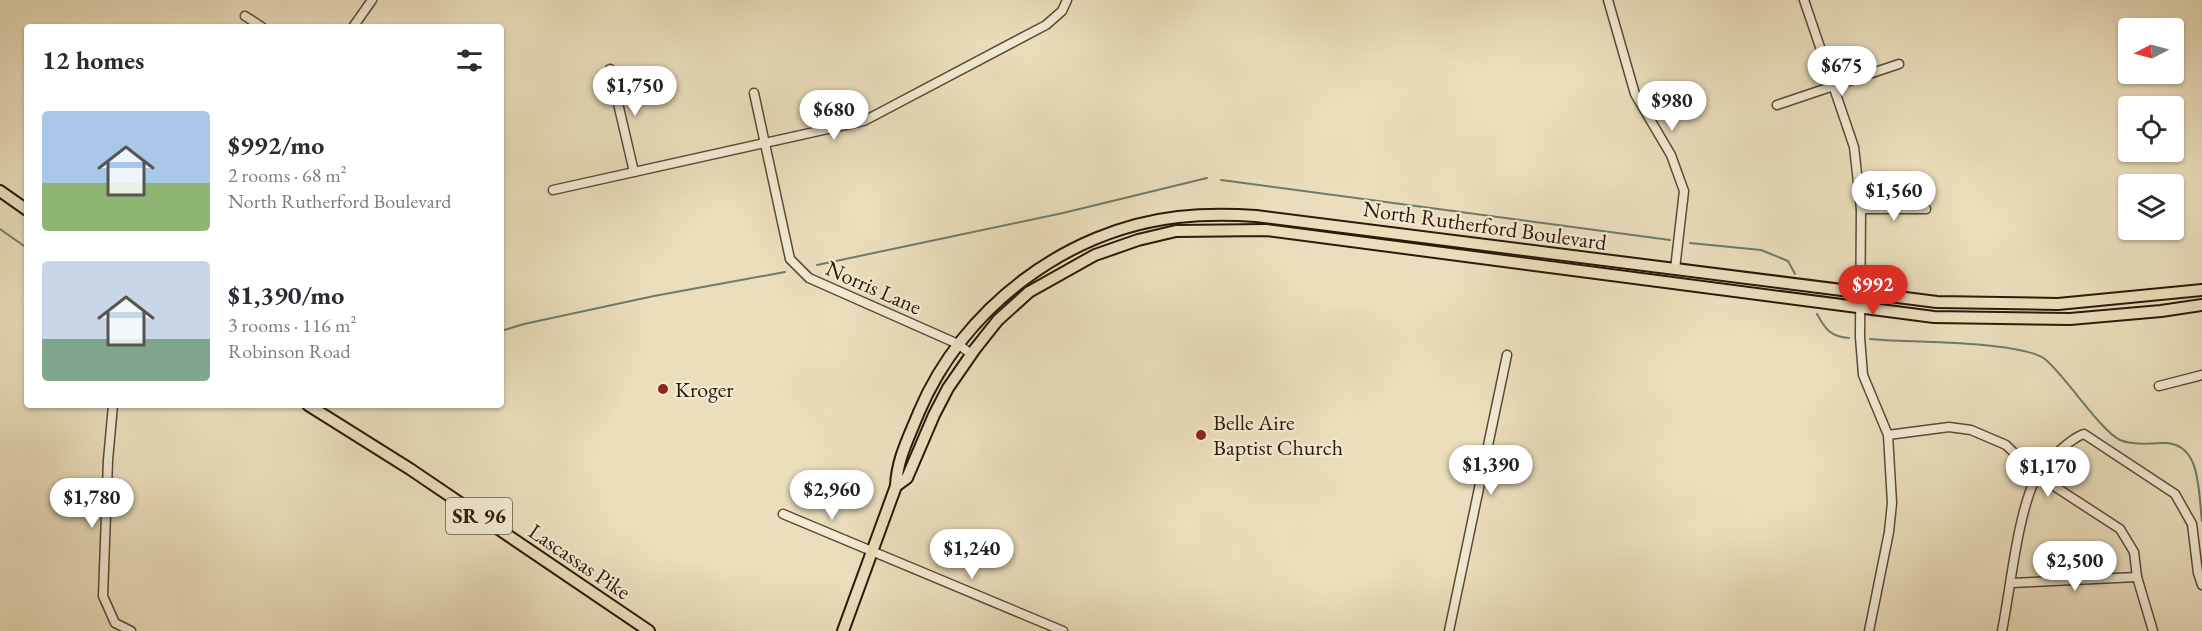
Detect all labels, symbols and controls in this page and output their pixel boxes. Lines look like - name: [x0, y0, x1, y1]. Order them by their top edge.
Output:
- north arrow: [2118, 18, 2184, 84]
- map controls: [2118, 18, 2184, 240]
- text: 12 homes: [42, 43, 144, 77]
- icon: filters: [453, 44, 486, 77]
- pin: $675: [1806, 46, 1878, 97]
- text: $675: [1822, 52, 1862, 78]
- pin: $1,750: [586, 66, 684, 117]
- text: $1,750: [607, 72, 663, 98]
- pin: $980: [1636, 81, 1708, 132]
- text: $980: [1652, 87, 1692, 113]
- pin: $680: [798, 90, 870, 141]
- text: $680: [814, 96, 854, 122]
- button: locate: [2118, 96, 2184, 162]
- text: $992/mo: [228, 128, 324, 162]
- icon: home: [90, 135, 162, 207]
- text: 2 rooms · 68 m²: [228, 162, 347, 188]
- pin: $1,560: [1845, 171, 1943, 222]
- button: layers: [2118, 174, 2184, 240]
- text: $1,560: [1866, 177, 1922, 203]
- text: North Rutherford Boulevard: [228, 188, 451, 214]
- street label: North Rutherford Boulevard: [1361, 194, 1609, 257]
- street label: Norris Lane: [821, 254, 927, 322]
- pin: $992: [1837, 265, 1909, 316]
- text: $992: [1853, 271, 1893, 297]
- text: $1,390/mo: [228, 278, 344, 312]
- icon: home: [90, 285, 162, 357]
- text: 3 rooms · 116 m²: [228, 312, 356, 338]
- text: Robinson Road: [228, 338, 351, 364]
- place label: Kroger: [675, 375, 734, 404]
- marker: Kroger: [656, 382, 670, 396]
- place label: Belle Aire Baptist Church: [1213, 408, 1343, 462]
- marker: Belle Aire Baptist Church: [1194, 428, 1208, 442]
- pin: $1,390: [1442, 445, 1540, 496]
- pin: $1,170: [1999, 447, 2097, 498]
- text: $1,390: [1463, 451, 1519, 477]
- text: $1,170: [2020, 453, 2076, 479]
- pin: $2,960: [783, 470, 881, 521]
- text: $2,960: [804, 476, 860, 502]
- pin: $1,780: [43, 478, 141, 529]
- text: $1,780: [64, 484, 120, 510]
- road number: SR 96: [446, 498, 512, 534]
- street label: Lascassas Pike: [523, 517, 637, 606]
- pin: $1,240: [923, 529, 1021, 580]
- text: $1,240: [944, 535, 1000, 561]
- pin: $2,500: [2026, 541, 2124, 592]
- text: $2,500: [2047, 547, 2103, 573]

